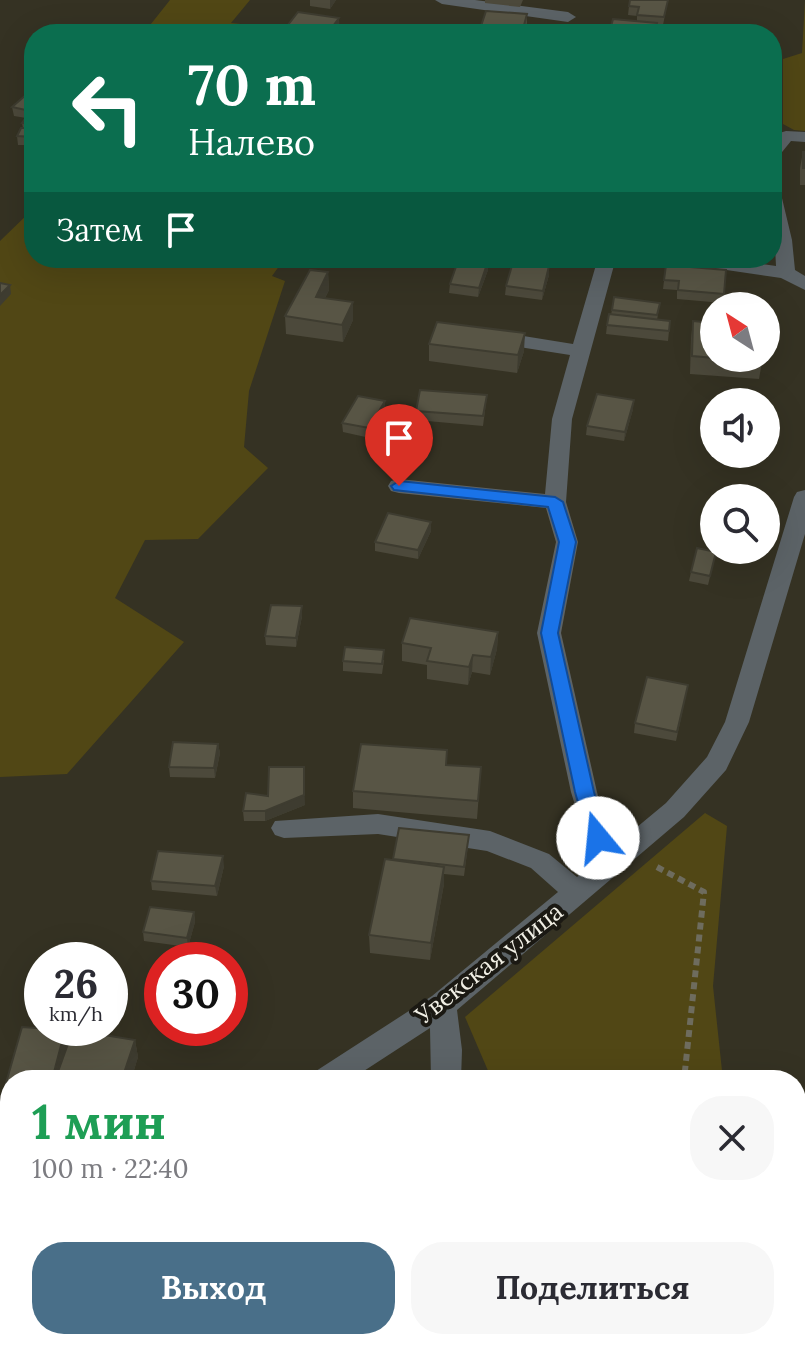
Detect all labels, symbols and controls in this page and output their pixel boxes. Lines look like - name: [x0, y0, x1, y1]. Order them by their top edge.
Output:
- text: 70 m: [188, 49, 316, 120]
- icon: left: [56, 56, 160, 160]
- text: Налево: [188, 119, 315, 165]
- icon: arrive: [159, 208, 203, 252]
- text: Затем: [56, 211, 143, 249]
- north arrow: [700, 292, 780, 372]
- map controls: [700, 292, 780, 564]
- button: sound: [700, 388, 780, 468]
- pin: [365, 404, 433, 486]
- icon: arrive: [377, 416, 421, 460]
- button: search: [700, 484, 780, 564]
- position arrow: [556, 796, 640, 880]
- street label: Увекская улица: [408, 896, 569, 1031]
- speed limit sign: 30: [144, 942, 248, 1046]
- text: 26: [54, 958, 98, 1009]
- text: km/h: [49, 1001, 103, 1026]
- text: 1 мин: [32, 1091, 166, 1152]
- button: close: [690, 1096, 774, 1180]
- text: 100 m · 22:40: [32, 1152, 189, 1185]
- button: Выход: [32, 1242, 395, 1334]
- button: Поделиться: [411, 1242, 774, 1334]

